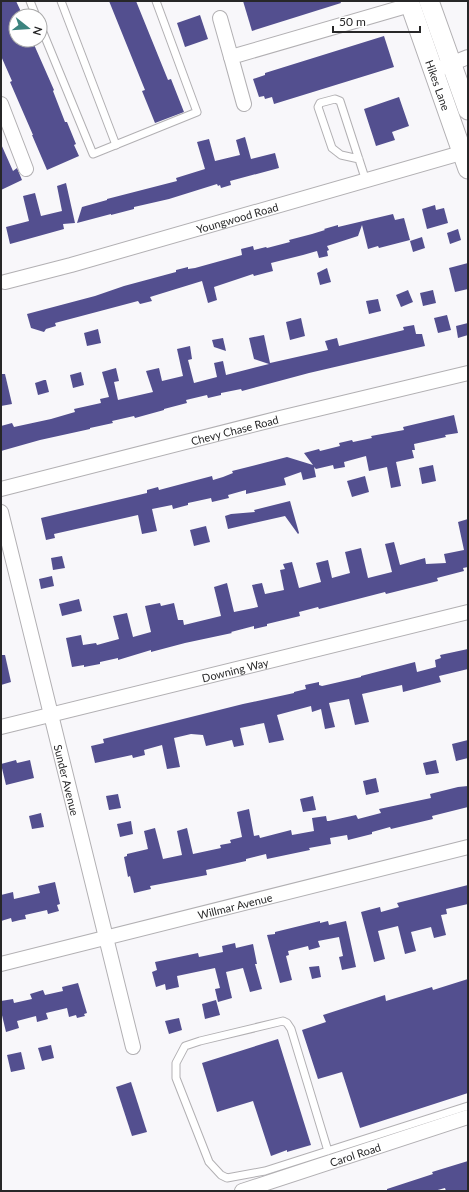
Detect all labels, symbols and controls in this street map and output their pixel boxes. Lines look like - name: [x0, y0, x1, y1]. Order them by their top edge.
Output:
- north arrow: [8, 8, 48, 48]
- scale bar: [333, 8, 420, 34]
- text: 50 m: [339, 14, 366, 29]
- text: N: [31, 25, 45, 37]
- street label: Hikes Lane: [424, 58, 453, 112]
- street label: Youngwood Road: [195, 199, 280, 235]
- street label: Chevy Chase Road: [189, 412, 280, 447]
- street label: Downing Way: [200, 655, 270, 684]
- street label: Sunder Avenue: [52, 743, 82, 817]
- street label: Willmar Avenue: [196, 890, 274, 921]
- street label: Carol Road: [328, 1140, 382, 1168]

